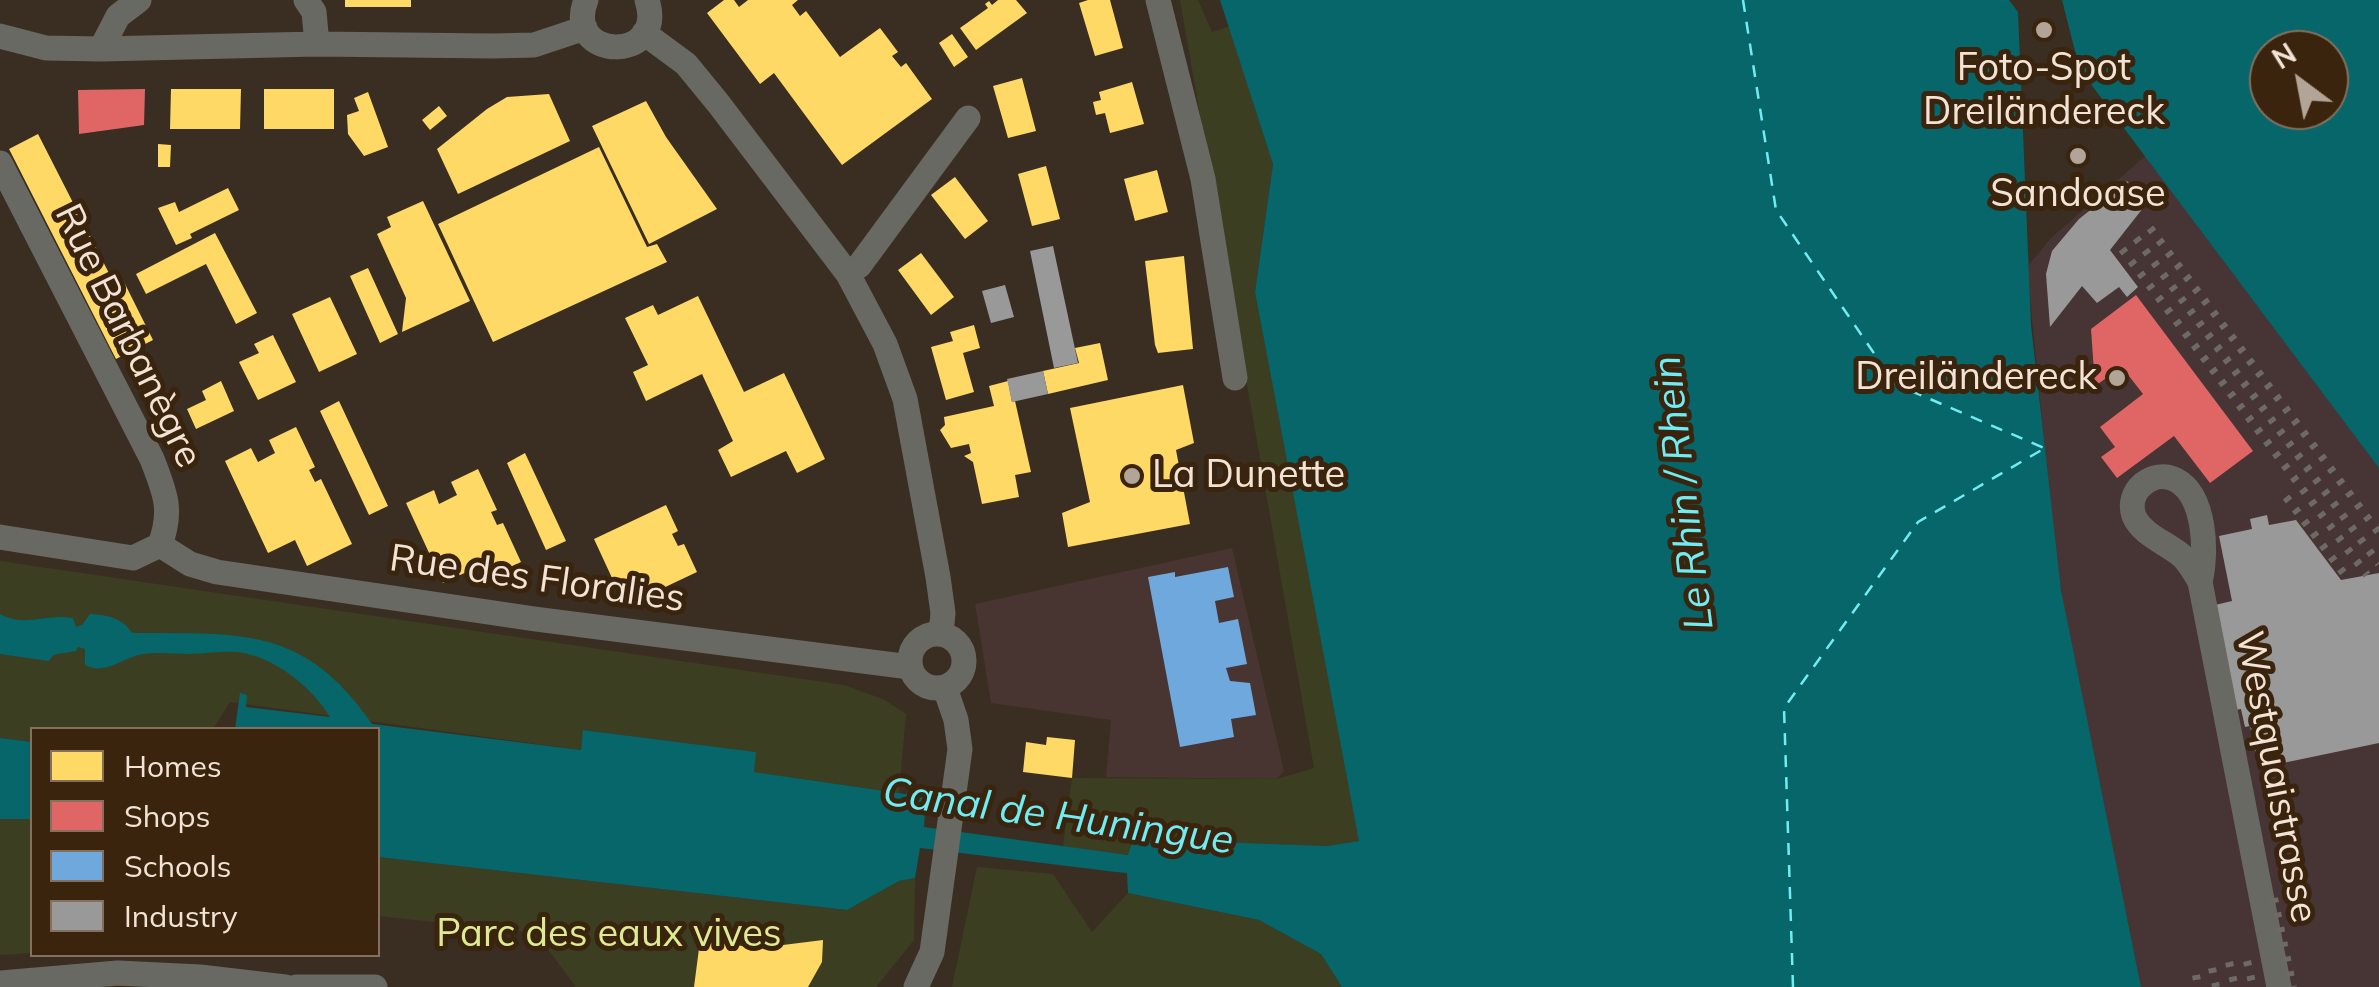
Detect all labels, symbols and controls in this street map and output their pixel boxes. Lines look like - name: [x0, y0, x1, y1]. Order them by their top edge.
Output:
- marker: Foto-Spot Dreiländereck: [2033, 19, 2055, 41]
- north arrow: [2249, 30, 2349, 130]
- text: N: [2266, 35, 2302, 76]
- place label: Foto-Spot Dreiländereck: [1923, 46, 2165, 136]
- marker: Sandoase: [2067, 145, 2089, 167]
- place label: Sandoase: [1990, 172, 2166, 218]
- street label: Rue Barbanègre: [45, 197, 211, 475]
- water label: Le Rhin / Rhein: [1643, 353, 1725, 633]
- place label: Dreiländereck: [1855, 355, 2097, 401]
- marker: Dreiländereck: [2106, 367, 2128, 389]
- place label: La Dunette: [1152, 453, 1345, 499]
- marker: La Dunette: [1121, 465, 1143, 487]
- street label: Rue des Floralies: [387, 536, 687, 622]
- street label: Westquaistrasse: [2225, 627, 2327, 927]
- legend: [30, 727, 380, 957]
- text: Homes: [124, 747, 222, 785]
- water label: Canal de Huningue: [880, 769, 1236, 865]
- text: Shops: [124, 797, 210, 835]
- text: Schools: [124, 847, 231, 885]
- text: Industry: [124, 897, 238, 935]
- park label: Parc des eaux vives: [436, 912, 782, 958]

